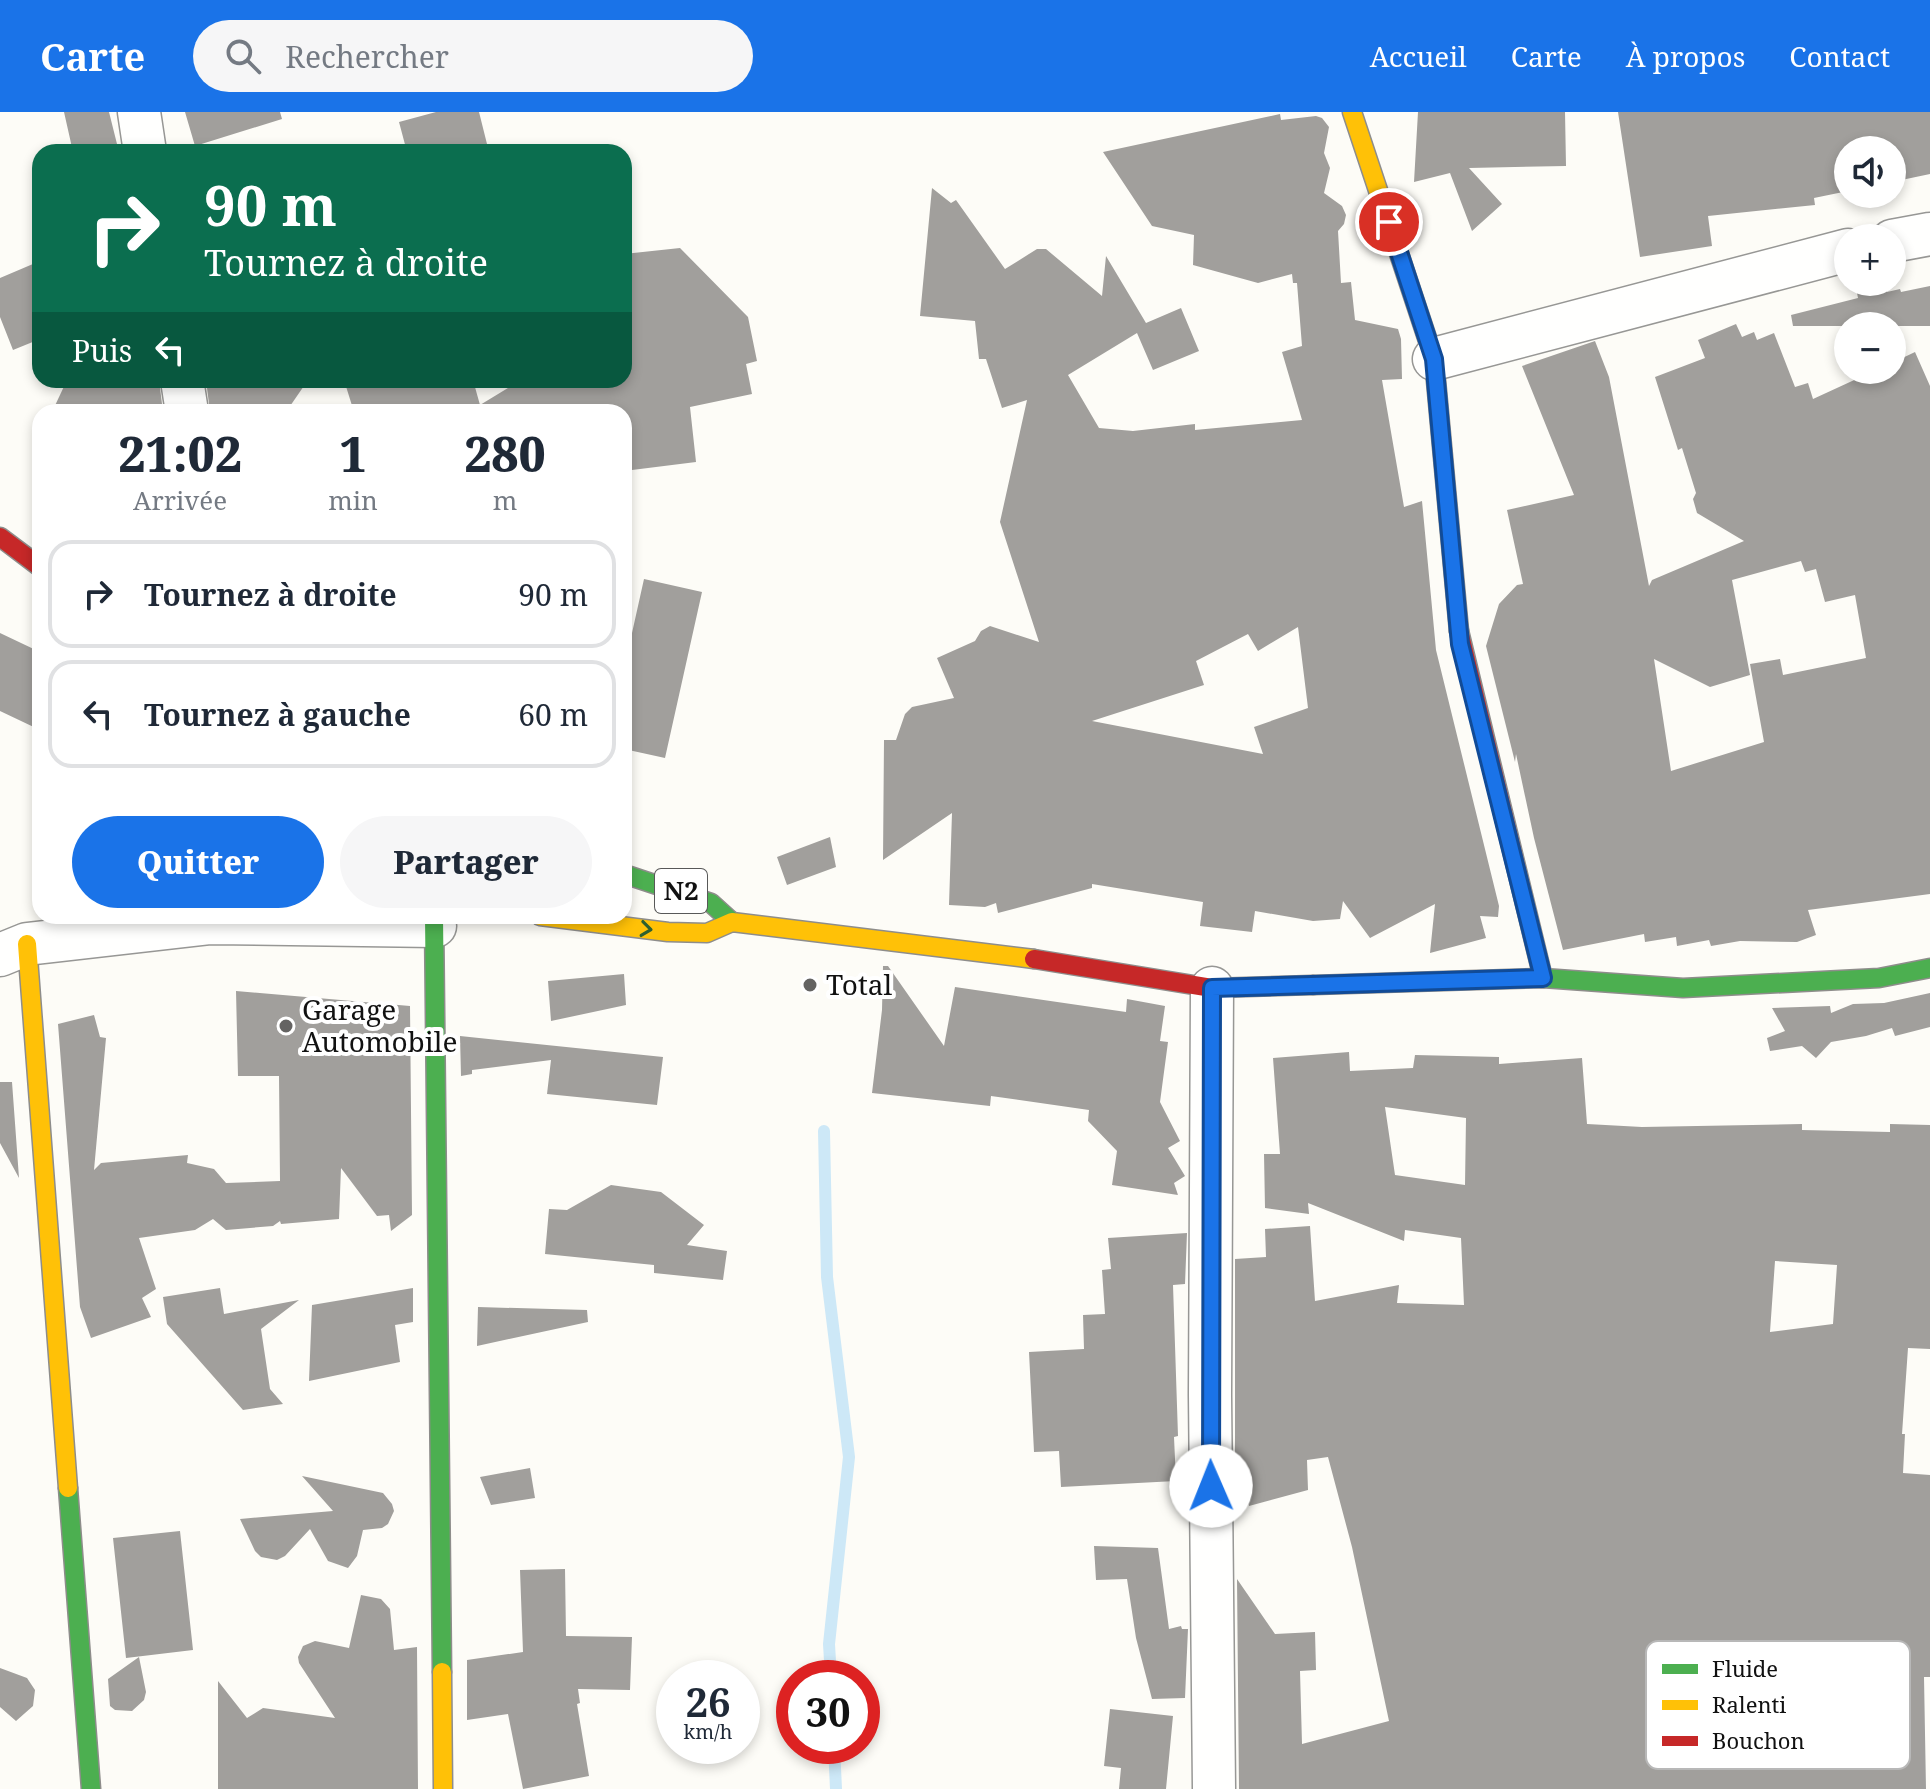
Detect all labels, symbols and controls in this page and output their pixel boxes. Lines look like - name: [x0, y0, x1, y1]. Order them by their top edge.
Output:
- search box: [193, 20, 753, 92]
- text: Carte: [40, 30, 145, 82]
- icon: search: [221, 34, 265, 78]
- text: Rechercher: [285, 36, 449, 77]
- text: Accueil: [1370, 37, 1467, 75]
- text: Carte: [1511, 37, 1582, 75]
- text: À propos: [1626, 37, 1745, 75]
- text: Contact: [1789, 37, 1890, 75]
- map controls: [1834, 136, 1906, 384]
- button: sound: [1834, 136, 1906, 208]
- text: 90 m: [204, 166, 337, 242]
- icon: right: [72, 176, 176, 280]
- pin: [1355, 188, 1423, 256]
- icon: arrive: [1367, 200, 1411, 244]
- button: +: [1834, 224, 1906, 296]
- text: Tournez à droite: [204, 238, 488, 287]
- button: −: [1834, 312, 1906, 384]
- icon: left: [148, 328, 192, 372]
- text: Puis: [72, 330, 132, 371]
- text: 21:02: [118, 421, 242, 486]
- text: 1: [339, 421, 367, 486]
- text: 280: [464, 421, 546, 486]
- text: Arrivée: [133, 482, 227, 518]
- text: min: [328, 482, 378, 518]
- text: m: [493, 482, 517, 518]
- icon: right: [76, 572, 120, 616]
- text: Tournez à droite: [144, 574, 397, 615]
- text: 90 m: [518, 574, 588, 615]
- icon: left: [76, 692, 120, 736]
- text: Tournez à gauche: [144, 694, 411, 735]
- text: 60 m: [518, 694, 588, 735]
- button: Quitter: [72, 816, 324, 908]
- button: Partager: [340, 816, 592, 908]
- road number: N2: [655, 869, 707, 913]
- one-way arrow: [639, 920, 652, 937]
- place label: Total: [826, 965, 893, 1003]
- marker: Total: [801, 976, 819, 994]
- place label: Garage Automobile: [302, 990, 457, 1060]
- marker: Garage Automobile: [277, 1017, 295, 1035]
- position arrow: [1169, 1444, 1253, 1528]
- legend: [1646, 1641, 1910, 1769]
- text: Fluide: [1712, 1653, 1778, 1683]
- speed limit sign: 30: [776, 1660, 880, 1764]
- text: 26: [685, 1674, 731, 1729]
- text: Ralenti: [1712, 1689, 1786, 1719]
- text: km/h: [683, 1718, 733, 1745]
- text: Bouchon: [1712, 1725, 1805, 1755]

